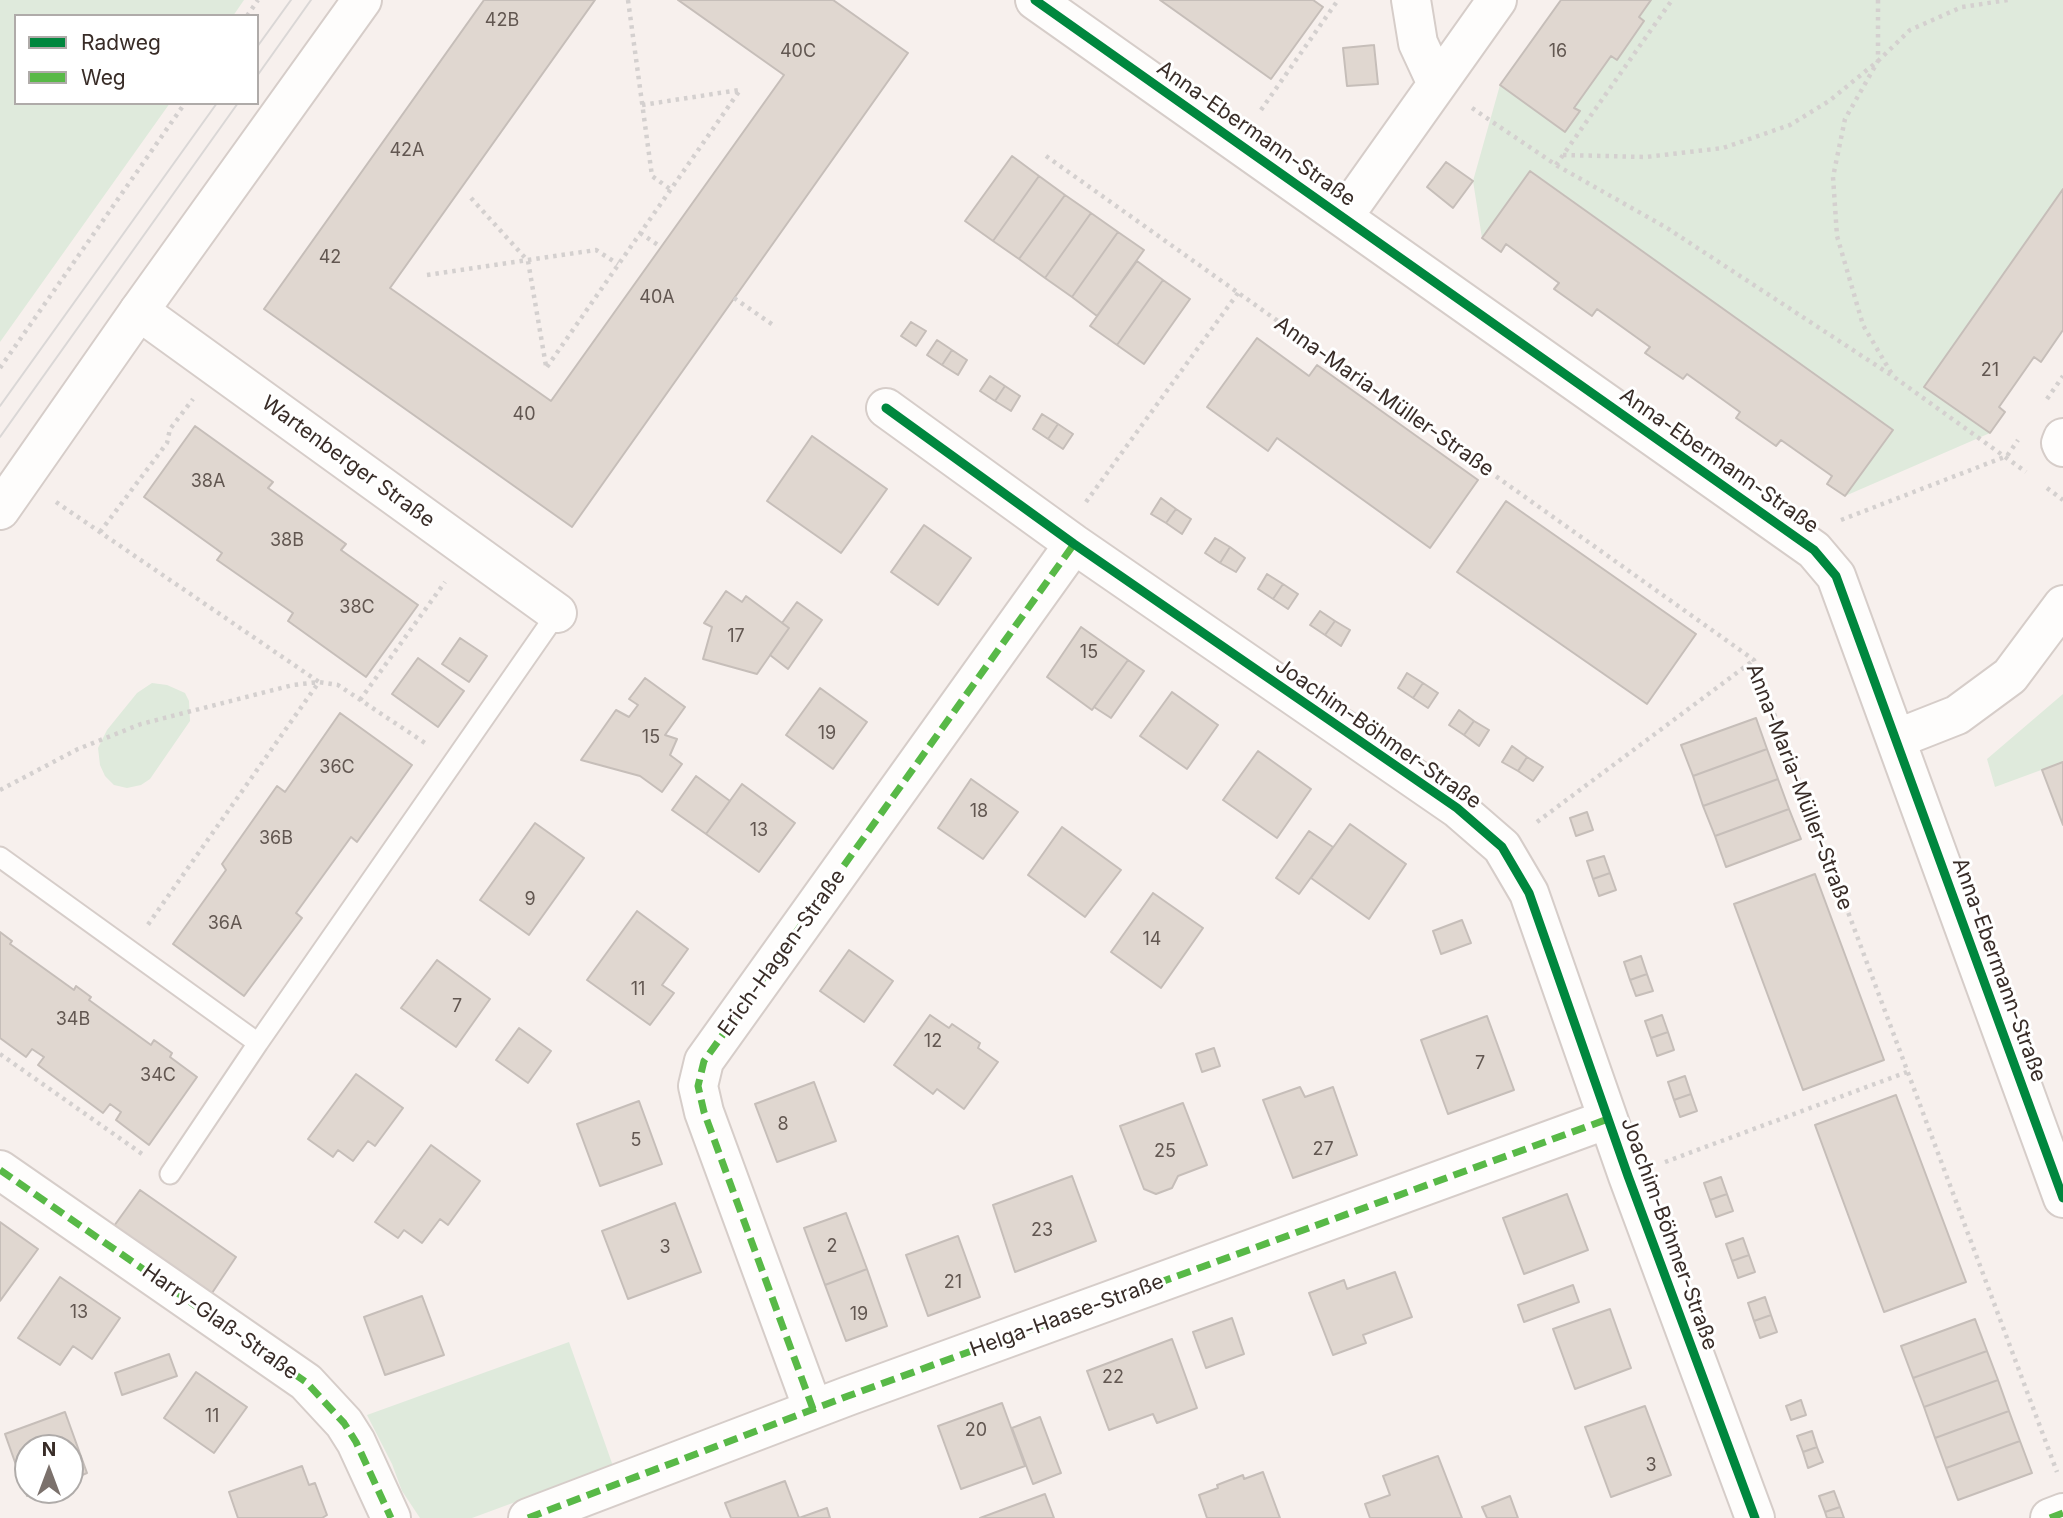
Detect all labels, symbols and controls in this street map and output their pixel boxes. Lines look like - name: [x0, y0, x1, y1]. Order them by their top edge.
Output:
- house number: 42B: [485, 10, 519, 32]
- legend: [14, 14, 259, 105]
- text: Radweg: [81, 30, 161, 55]
- house number: 40C: [780, 41, 816, 63]
- house number: 16: [1549, 41, 1567, 63]
- street label: Anna-Ebermann-Straße: [1152, 56, 1360, 212]
- text: Weg: [81, 65, 126, 90]
- house number: 42A: [389, 140, 425, 162]
- house number: 42: [319, 247, 341, 269]
- house number: 40A: [639, 287, 675, 309]
- street label: Anna-Maria-Müller-Straße: [1269, 312, 1499, 482]
- house number: 21: [1981, 360, 1999, 382]
- street label: Anna-Ebermann-Straße: [1615, 383, 1823, 539]
- street label: Wartenberger Straße: [257, 391, 439, 533]
- house number: 40: [513, 404, 535, 426]
- house number: 38A: [191, 471, 225, 493]
- house number: 38B: [270, 530, 304, 552]
- house number: 38C: [339, 597, 375, 619]
- house number: 17: [727, 626, 745, 648]
- house number: 15: [1080, 642, 1098, 664]
- street label: Joachim-Böhmer-Straße: [1270, 653, 1486, 815]
- street label: Anna-Maria-Müller-Straße: [1740, 660, 1858, 914]
- house number: 19: [818, 723, 836, 745]
- house number: 15: [642, 727, 660, 749]
- house number: 36C: [319, 757, 355, 779]
- house number: 18: [970, 801, 988, 823]
- house number: 13: [750, 820, 768, 842]
- house number: 36B: [259, 828, 293, 850]
- street label: Anna-Ebermann-Straße: [1947, 855, 2051, 1085]
- street label: Erich-Hagen-Straße: [713, 865, 851, 1041]
- house number: 9: [524, 889, 536, 911]
- house number: 36A: [208, 913, 242, 935]
- house number: 14: [1143, 929, 1161, 951]
- house number: 11: [631, 979, 645, 1001]
- house number: 7: [452, 996, 462, 1018]
- house number: 34B: [56, 1009, 90, 1031]
- house number: 12: [924, 1031, 942, 1053]
- house number: 7: [1475, 1053, 1485, 1075]
- house number: 34C: [140, 1065, 176, 1087]
- house number: 8: [777, 1114, 789, 1136]
- street label: Joachim-Böhmer-Straße: [1615, 1114, 1723, 1354]
- house number: 5: [631, 1130, 641, 1152]
- house number: 27: [1312, 1139, 1334, 1161]
- house number: 25: [1154, 1141, 1176, 1163]
- house number: 23: [1031, 1220, 1053, 1242]
- house number: 2: [827, 1236, 837, 1258]
- house number: 3: [659, 1237, 671, 1259]
- street label: Harry-Glaß-Straße: [137, 1259, 303, 1385]
- street label: Helga-Haase-Straße: [967, 1269, 1167, 1363]
- house number: 21: [944, 1272, 962, 1294]
- house number: 13: [70, 1302, 88, 1324]
- house number: 19: [850, 1304, 868, 1326]
- house number: 22: [1102, 1367, 1124, 1389]
- house number: 11: [205, 1406, 219, 1428]
- house number: 20: [965, 1420, 987, 1442]
- north arrow: [14, 1434, 84, 1504]
- text: N: [42, 1438, 56, 1461]
- house number: 3: [1645, 1455, 1657, 1477]

